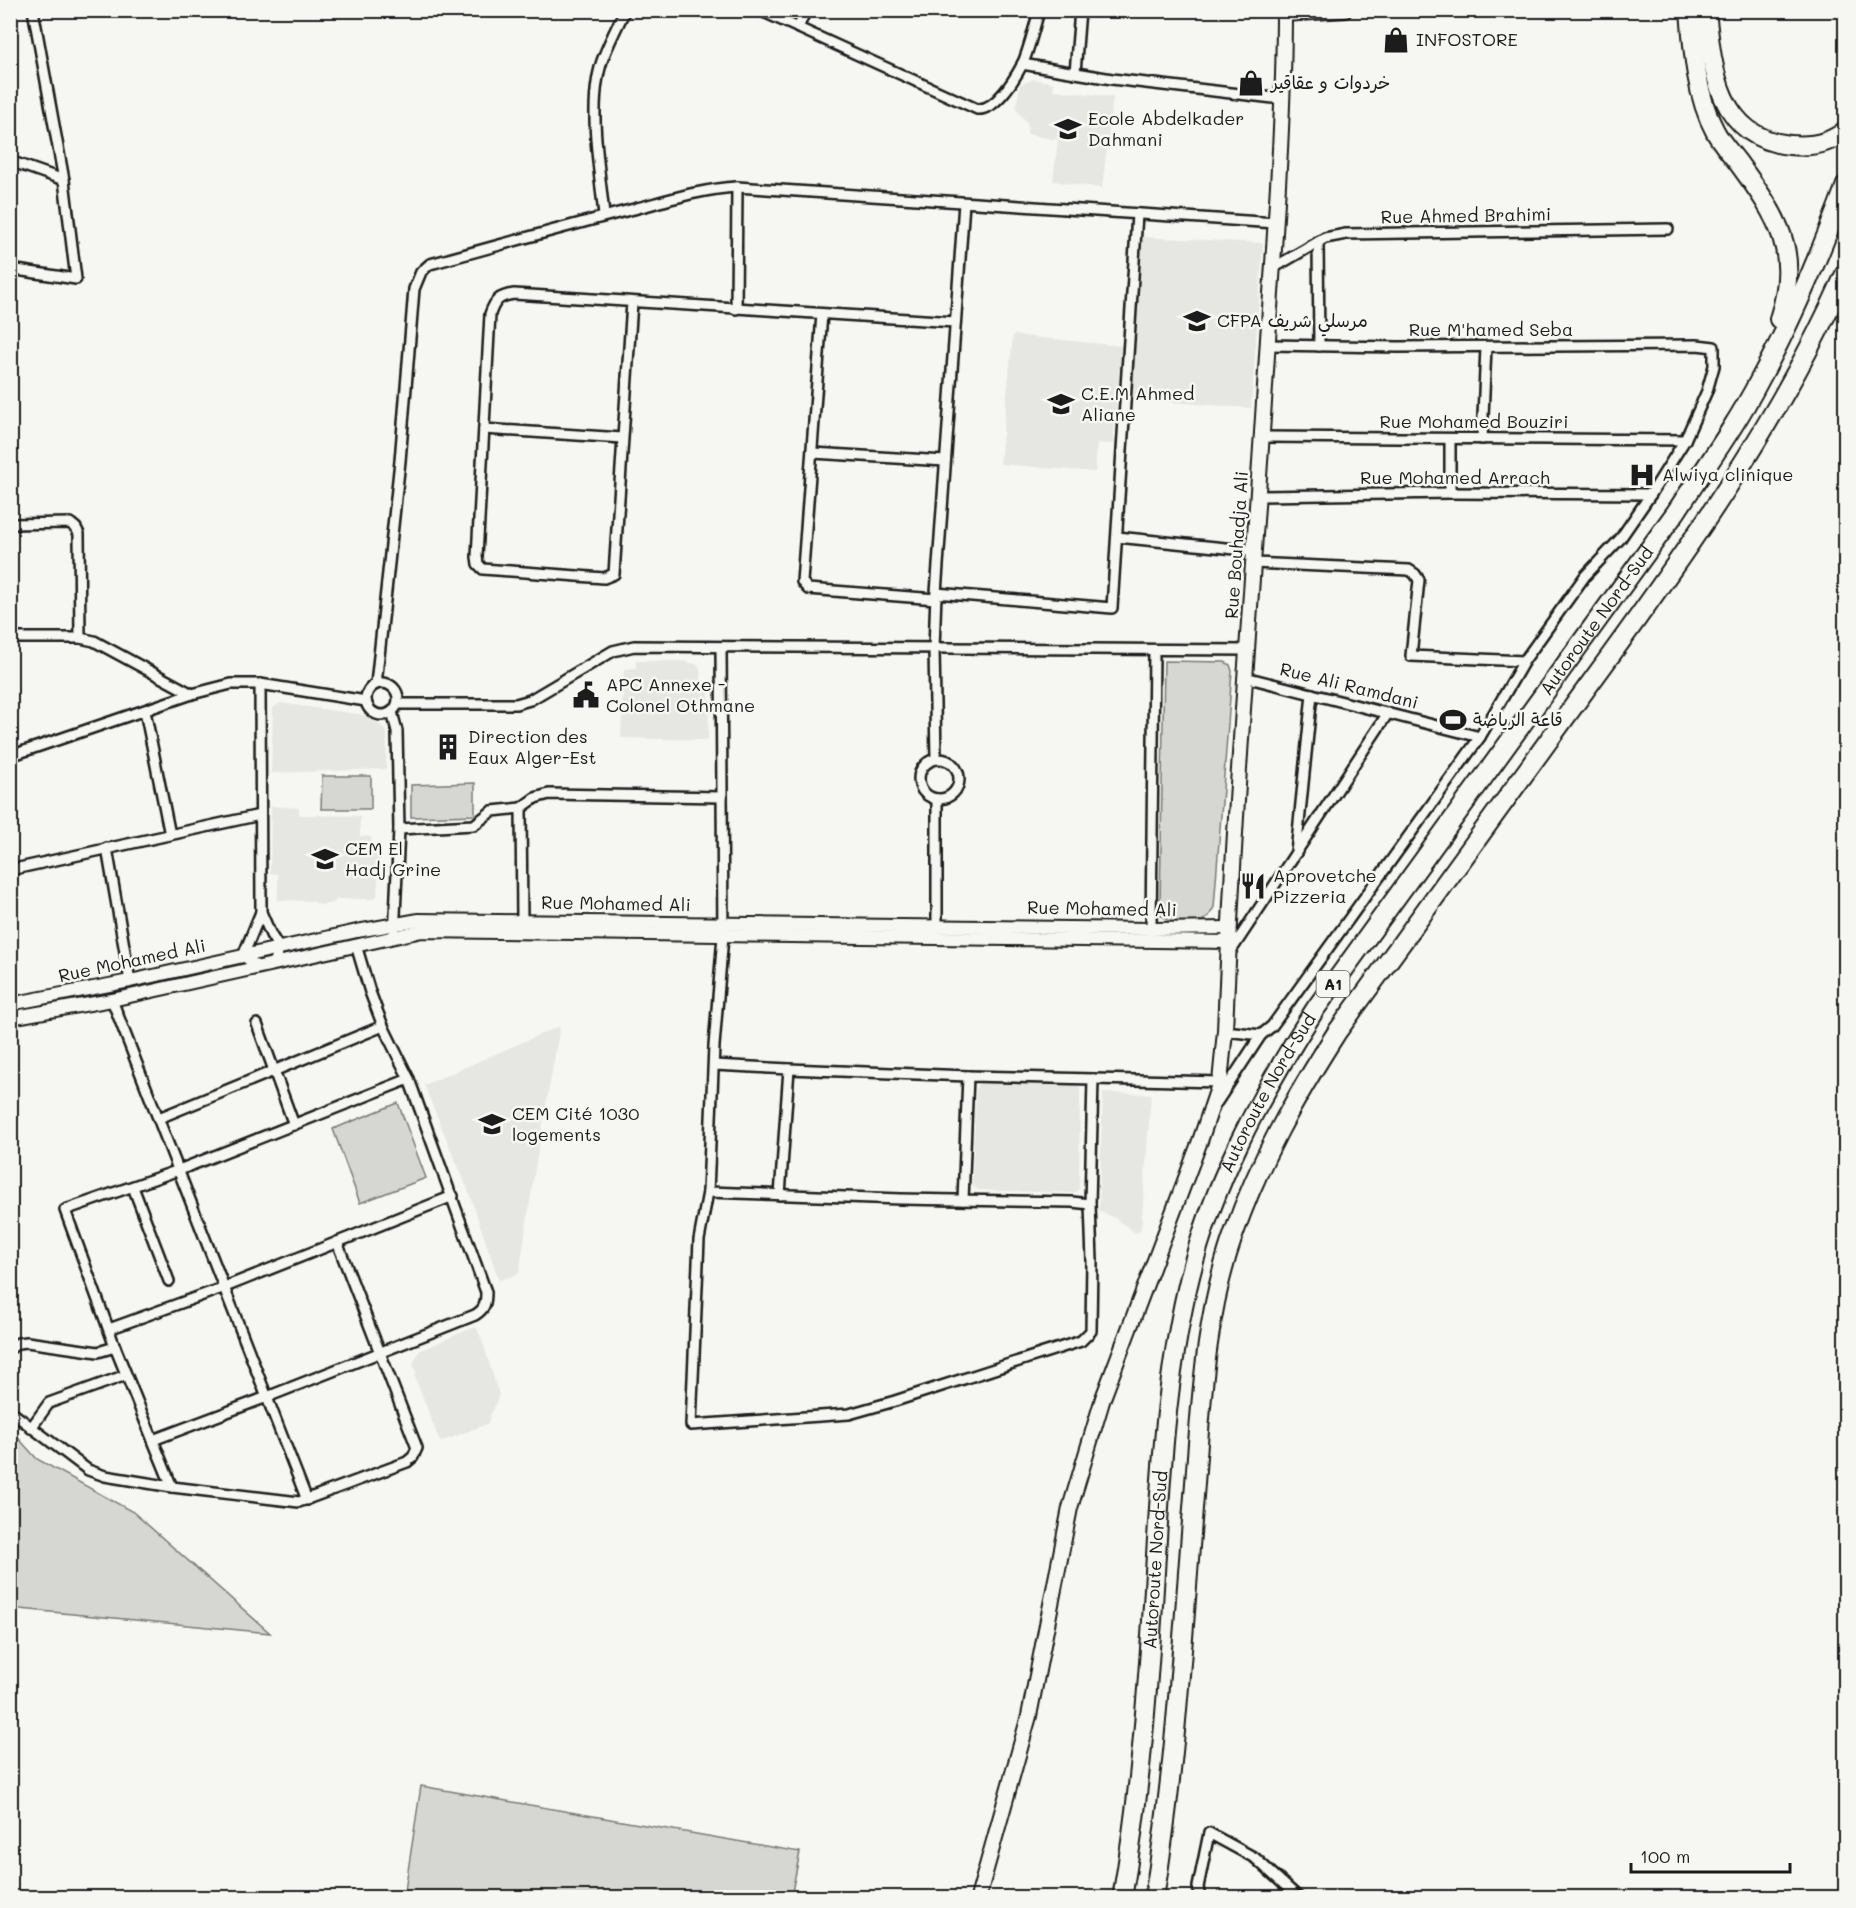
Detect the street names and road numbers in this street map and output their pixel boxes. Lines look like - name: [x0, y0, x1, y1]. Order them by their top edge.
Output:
- street label: Rue Ahmed Brahimi: [1381, 202, 1551, 228]
- street label: Rue M'hamed Seba: [1409, 317, 1573, 341]
- street label: Rue Mohamed Bouziri: [1379, 409, 1569, 433]
- street label: Rue Mohamed Arrach: [1360, 465, 1550, 489]
- street label: Rue Bouhadja Ali: [1219, 470, 1253, 620]
- street label: Autoroute Nord-Sud: [1534, 541, 1658, 700]
- street label: Rue Ali Ramdani: [1278, 656, 1421, 714]
- street label: Rue Mohamed Ali: [541, 890, 691, 916]
- street label: Rue Mohamed Ali: [1027, 895, 1177, 921]
- street label: Rue Mohamed Ali: [56, 933, 208, 987]
- road number: A1: [1316, 971, 1350, 997]
- street label: Autoroute Nord-Sud: [1214, 1008, 1321, 1176]
- street label: Autoroute Nord-Sud: [1137, 1470, 1173, 1650]

